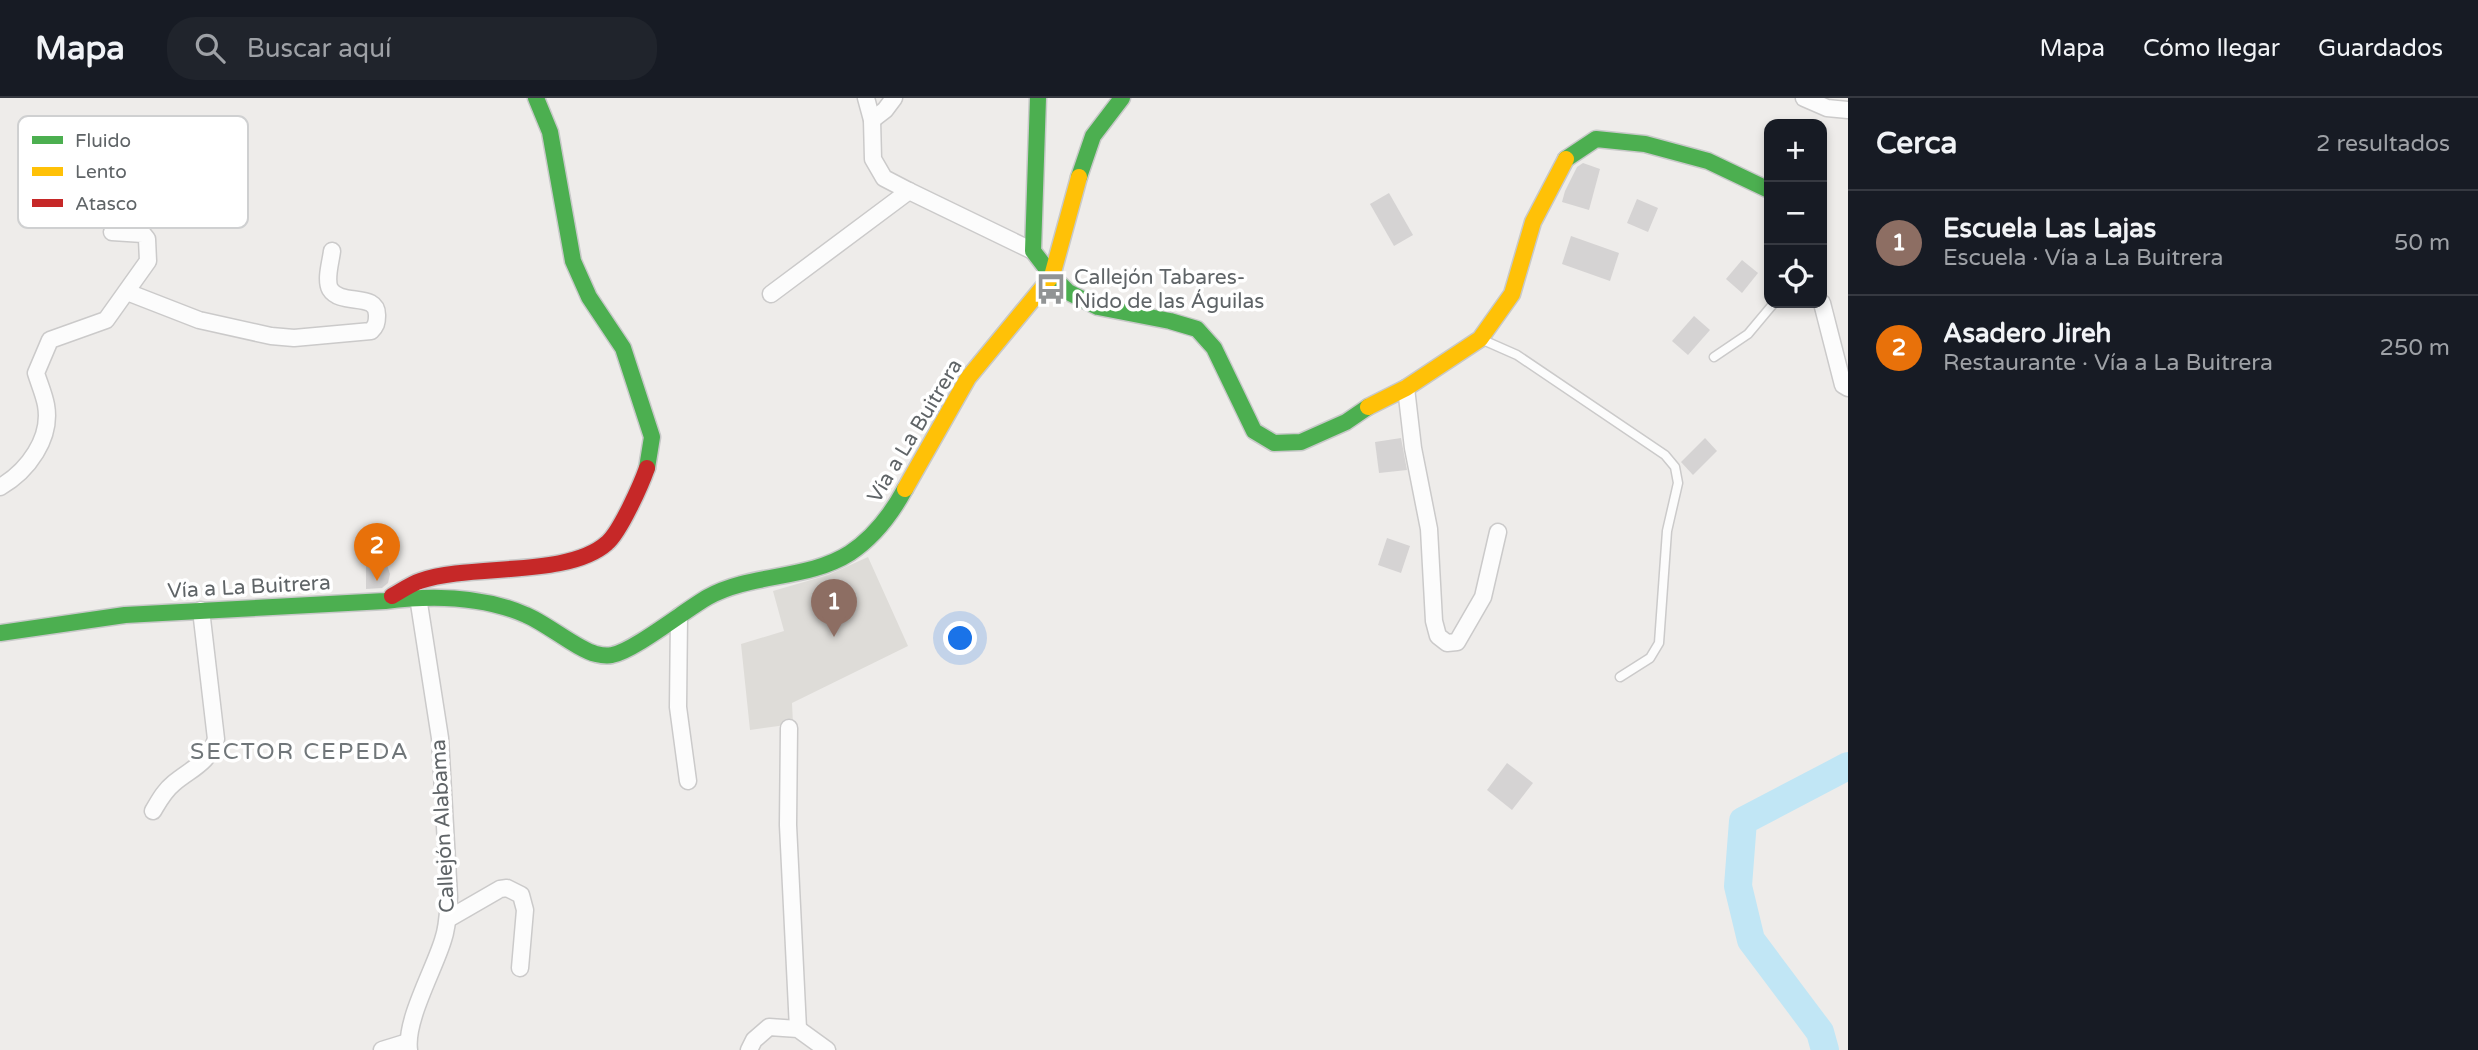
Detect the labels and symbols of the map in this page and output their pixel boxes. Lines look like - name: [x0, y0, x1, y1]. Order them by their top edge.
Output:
- legend: [18, 116, 248, 228]
- text: Fluido: [75, 130, 131, 152]
- text: Lento: [75, 161, 127, 183]
- text: Atasco: [75, 193, 137, 215]
- place label: Callejón Tabares- Nido de las Águilas: [1074, 265, 1264, 314]
- bus stop icon: Callejón Tabares- Nido de las Águilas: [1034, 272, 1068, 306]
- street label: Vía a La Buitrera: [862, 355, 968, 507]
- pin: 2: [354, 523, 400, 581]
- street label: Vía a La Buitrera: [167, 570, 331, 604]
- pin: 1: [811, 579, 857, 637]
- your location: [943, 621, 977, 655]
- district label: SECTOR CEPEDA: [190, 738, 410, 766]
- street label: Callejón Alabama: [426, 739, 460, 913]

